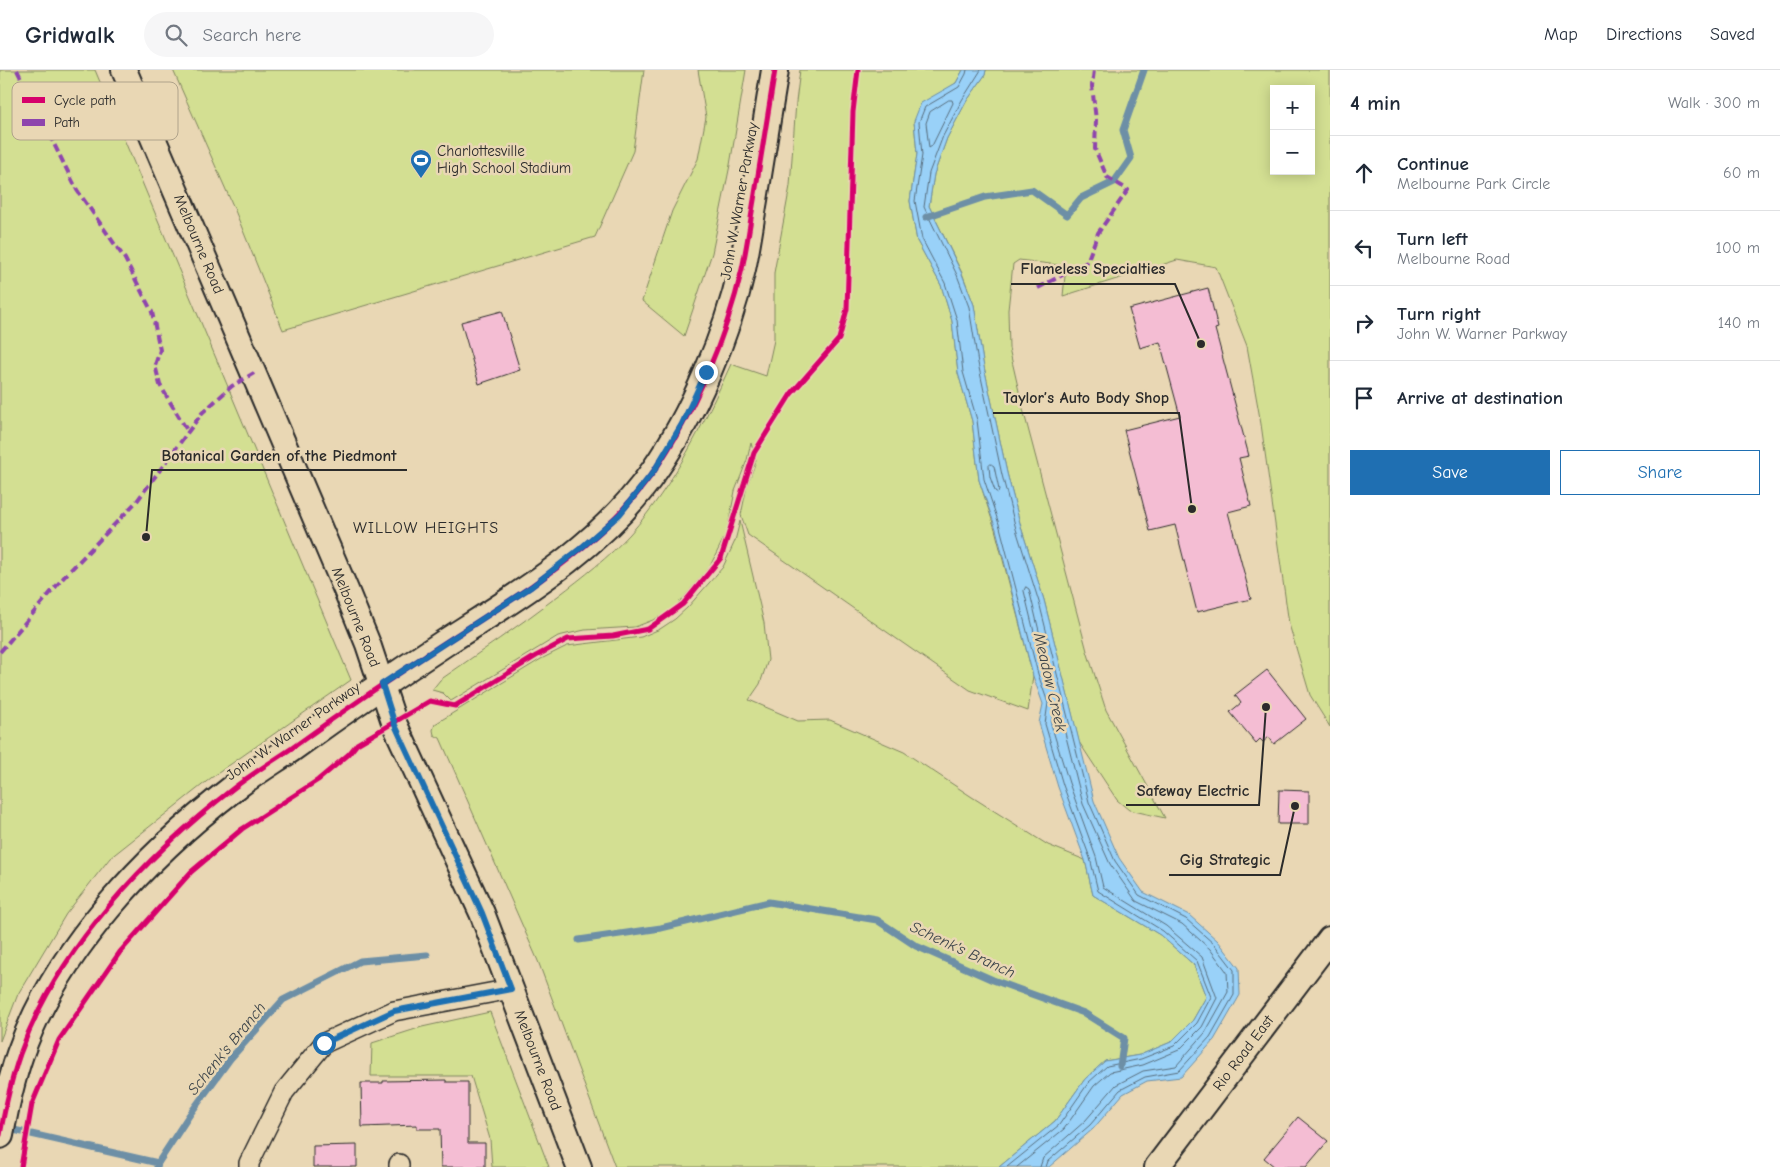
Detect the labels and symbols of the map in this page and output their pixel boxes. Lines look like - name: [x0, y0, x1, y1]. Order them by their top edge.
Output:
- legend: [12, 82, 178, 140]
- text: Cycle path: [54, 92, 116, 109]
- text: Path: [54, 114, 80, 131]
- street label: John W. Warner Parkway: [716, 121, 762, 281]
- place label: Charlottesville High School Stadium: [437, 142, 571, 177]
- sports icon: Charlottesville High School Stadium: [409, 148, 433, 179]
- street label: Melbourne Road: [170, 192, 228, 296]
- callout: Flameless Specialties: [1011, 253, 1175, 284]
- text: Flameless Specialties: [1021, 260, 1166, 278]
- route end: [695, 361, 718, 384]
- callout: Taylor’s Auto Body Shop: [993, 382, 1179, 413]
- text: Taylor’s Auto Body Shop: [1003, 389, 1169, 407]
- callout: Botanical Garden of the Piedmont: [152, 439, 407, 470]
- text: Botanical Garden of the Piedmont: [162, 447, 397, 465]
- district label: WILLOW HEIGHTS: [353, 519, 499, 537]
- street label: Melbourne Road: [328, 564, 384, 670]
- water label: Meadow Creek: [1030, 630, 1070, 734]
- street label: John W. Warner Parkway: [222, 678, 364, 784]
- callout: Safeway Electric: [1126, 774, 1259, 805]
- text: Safeway Electric: [1137, 782, 1250, 800]
- callout: Gig Strategic: [1169, 844, 1280, 875]
- text: Gig Strategic: [1180, 851, 1271, 869]
- water label: Schenk's Branch: [907, 918, 1018, 982]
- water label: Schenk's Branch: [184, 999, 270, 1099]
- street label: Melbourne Road: [511, 1007, 565, 1113]
- street label: Rio Road East: [1209, 1011, 1278, 1094]
- route start: [313, 1032, 336, 1055]

